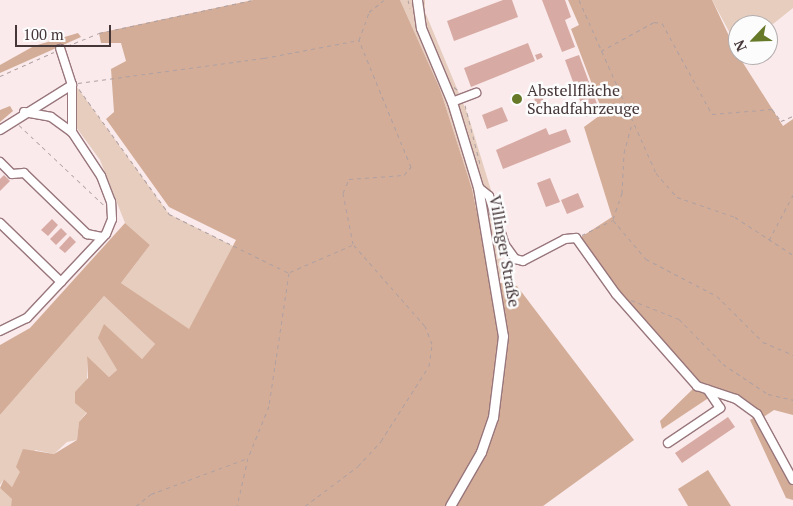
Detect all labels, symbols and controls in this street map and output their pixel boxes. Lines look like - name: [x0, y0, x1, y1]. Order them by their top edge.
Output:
- scale bar: [18, 15, 114, 47]
- north arrow: [728, 15, 778, 65]
- text: 100 m: [23, 24, 64, 44]
- text: N: [729, 37, 751, 55]
- place label: Abstellfläche Schadfahrzeuge: [527, 80, 640, 118]
- marker: Abstellfläche Schadfahrzeuge: [511, 93, 523, 105]
- street label: Villinger Straße: [486, 194, 524, 308]

